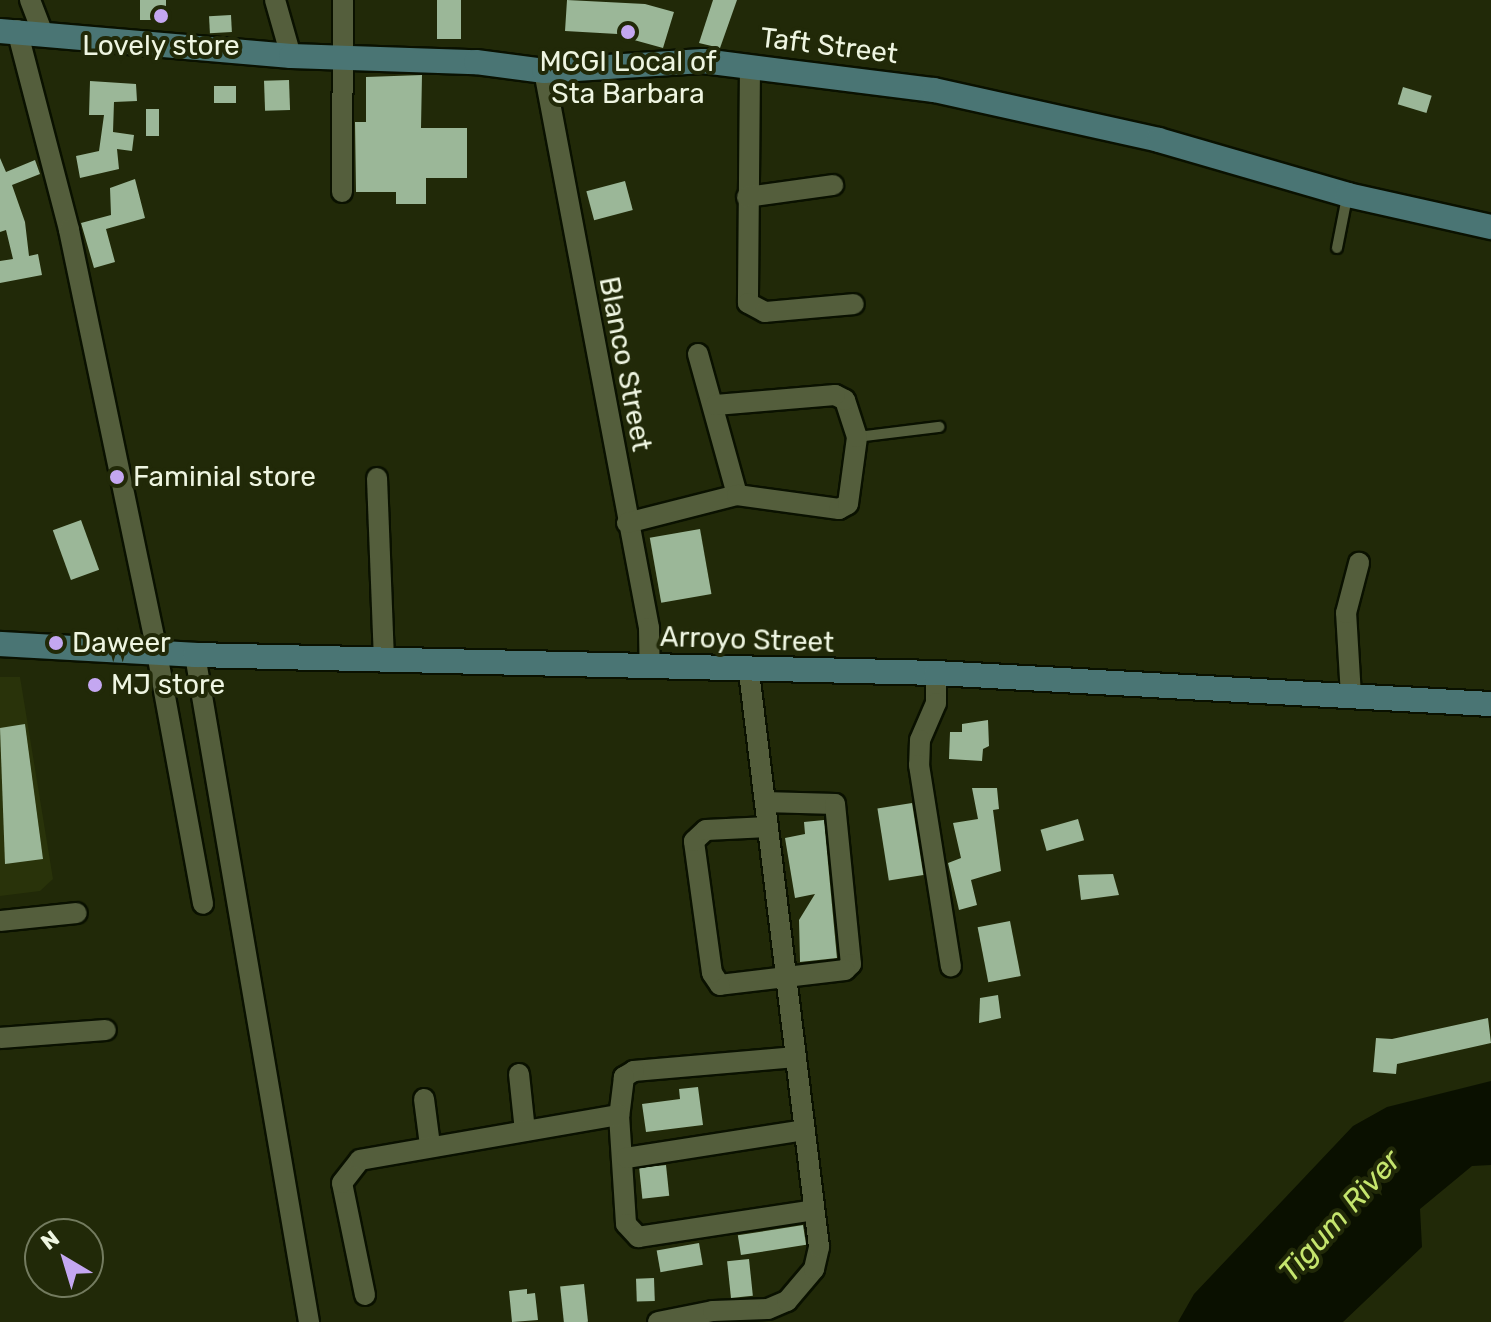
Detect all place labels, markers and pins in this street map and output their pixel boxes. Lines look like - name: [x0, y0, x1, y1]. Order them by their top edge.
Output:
- marker: Lovely store: [152, 7, 170, 25]
- marker: MCGI Local of Sta Barbara: [619, 23, 637, 41]
- place label: Lovely store: [82, 29, 240, 63]
- place label: MCGI Local of Sta Barbara: [539, 45, 717, 111]
- place label: Faminial store: [133, 460, 316, 494]
- marker: Faminial store: [108, 468, 126, 486]
- place label: Daweer: [72, 626, 171, 660]
- marker: Daweer: [47, 634, 65, 652]
- place label: MJ store: [111, 668, 225, 702]
- marker: MJ store: [86, 676, 104, 694]

